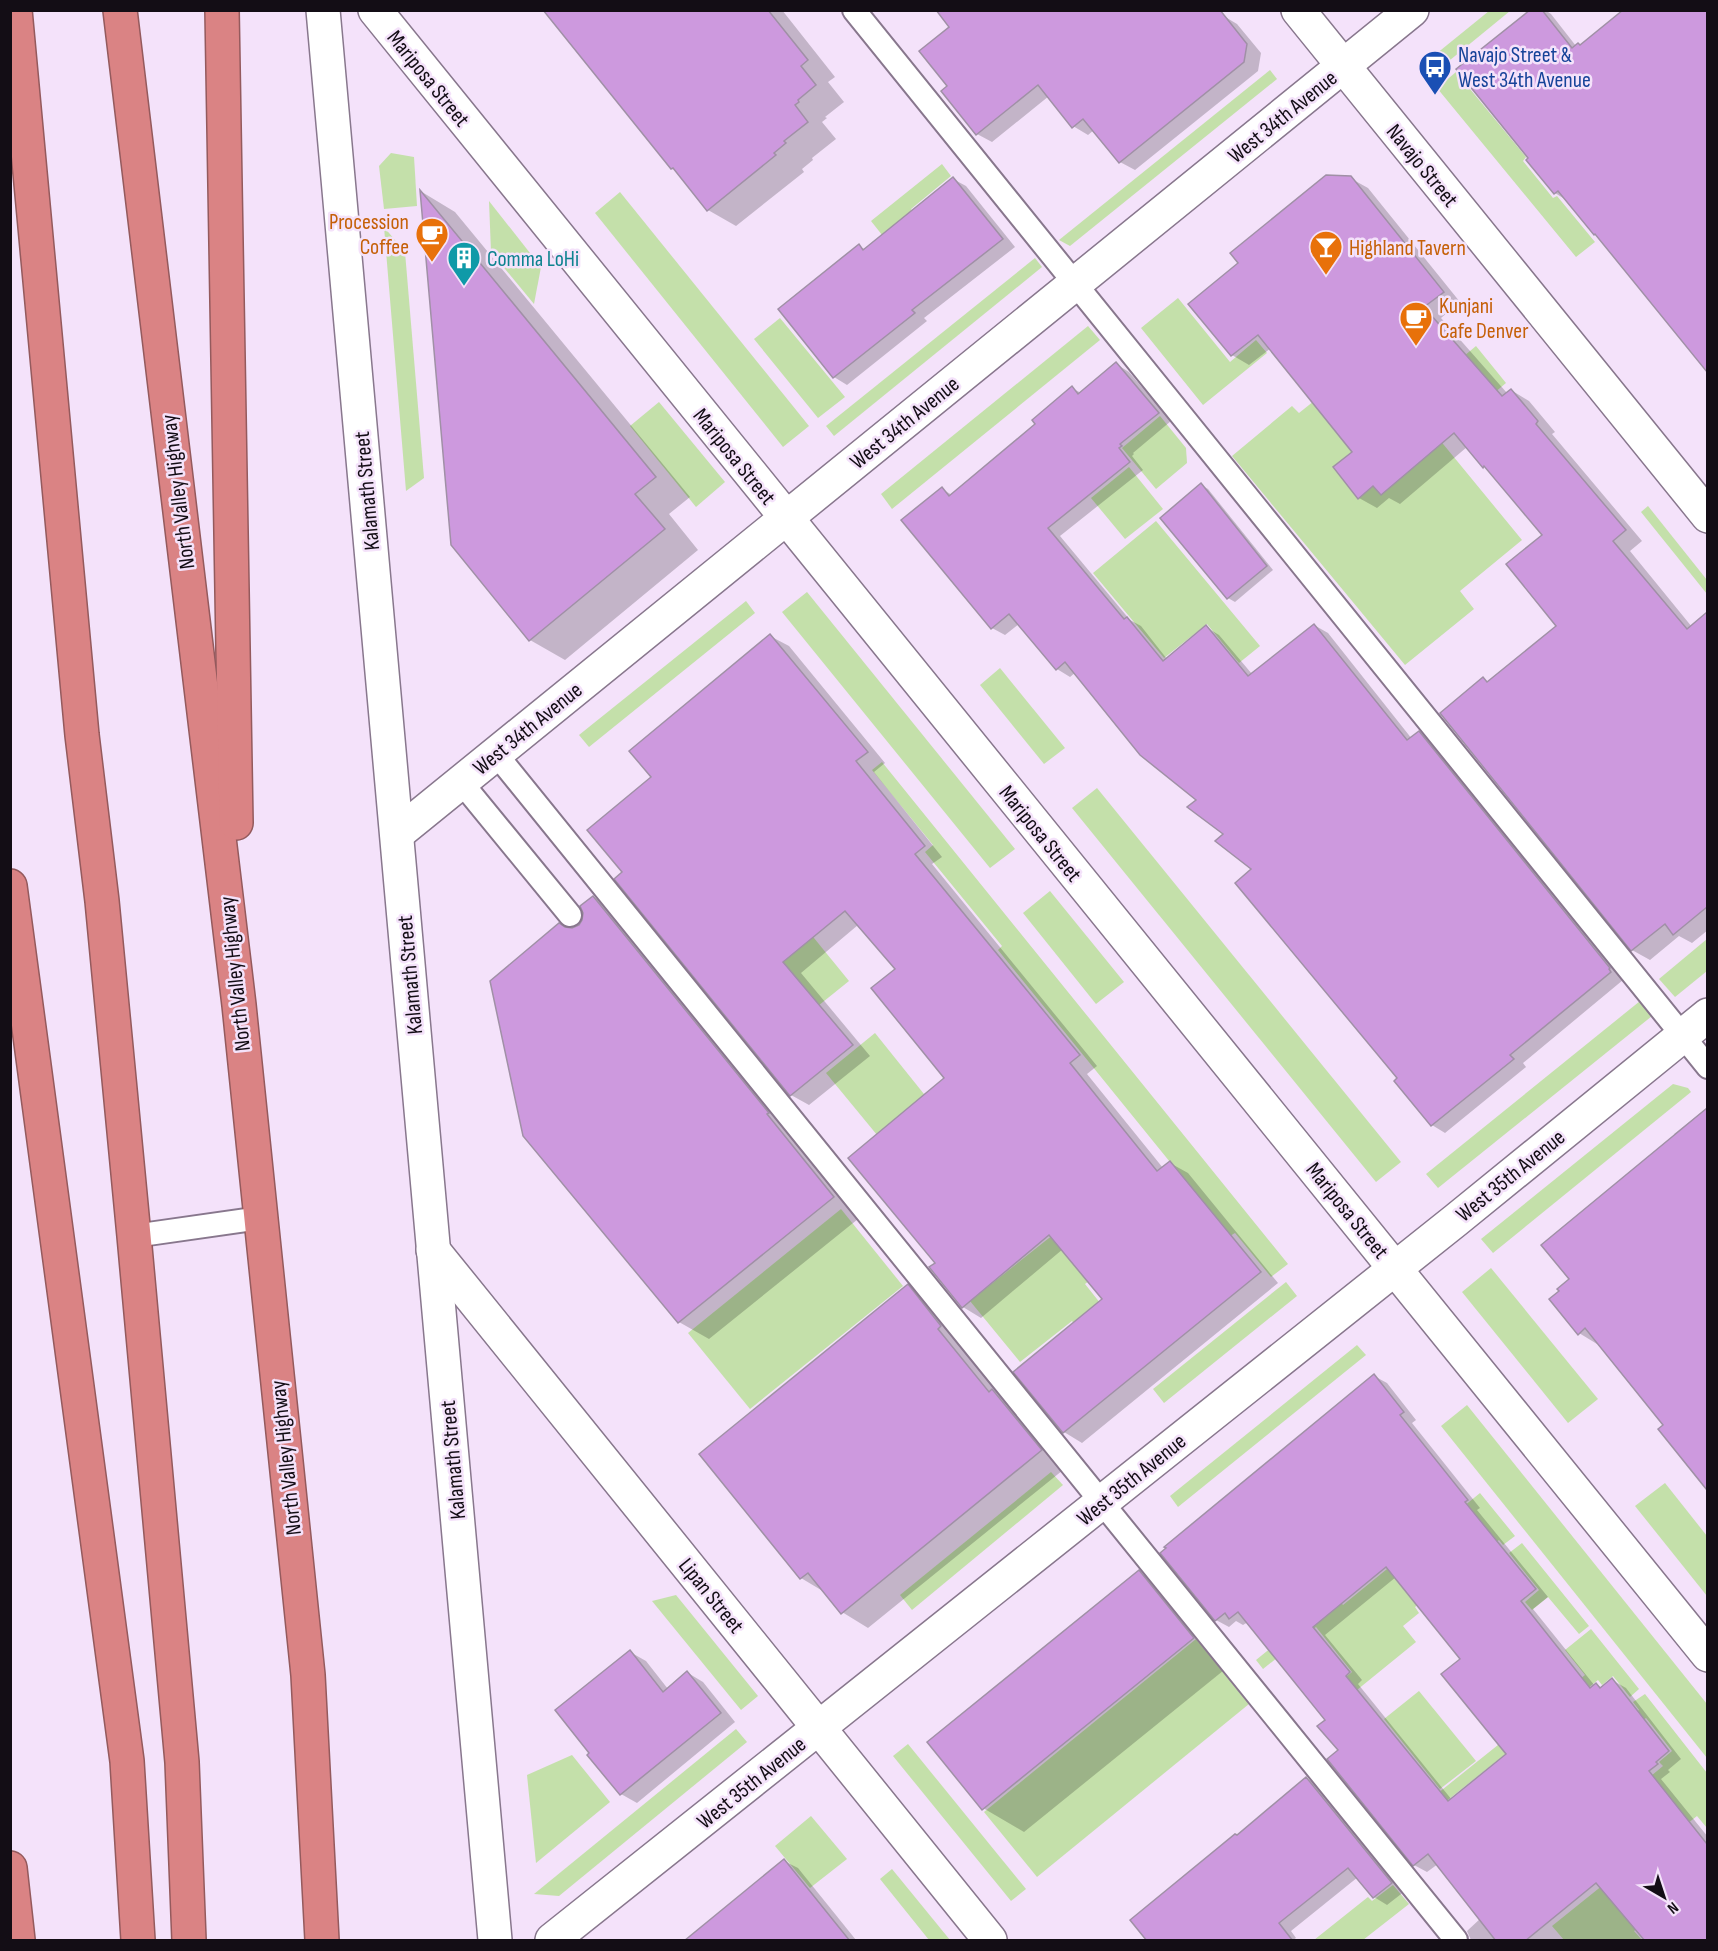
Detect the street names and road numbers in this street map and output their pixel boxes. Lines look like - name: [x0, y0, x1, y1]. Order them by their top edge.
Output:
- street label: Mariposa Street: [381, 25, 475, 133]
- street label: West 34th Avenue: [1223, 65, 1343, 169]
- street label: Navajo Street: [1380, 119, 1464, 213]
- street label: West 34th Avenue: [845, 371, 965, 475]
- street label: Mariposa Street: [687, 403, 781, 511]
- street label: North Valley Highway: [156, 413, 201, 571]
- street label: Kalamath Street: [349, 430, 386, 552]
- street label: West 34th Avenue: [468, 677, 588, 781]
- street label: Mariposa Street: [993, 780, 1087, 888]
- street label: North Valley Highway: [214, 895, 257, 1053]
- street label: Kalamath Street: [392, 914, 429, 1036]
- street label: West 35th Avenue: [1451, 1124, 1571, 1228]
- street label: Mariposa Street: [1300, 1157, 1394, 1265]
- street label: North Valley Highway: [265, 1379, 308, 1537]
- street label: Kalamath Street: [435, 1399, 472, 1521]
- street label: West 35th Avenue: [1072, 1428, 1192, 1532]
- street label: Lipan Street: [672, 1553, 750, 1639]
- street label: West 35th Avenue: [692, 1731, 812, 1835]

